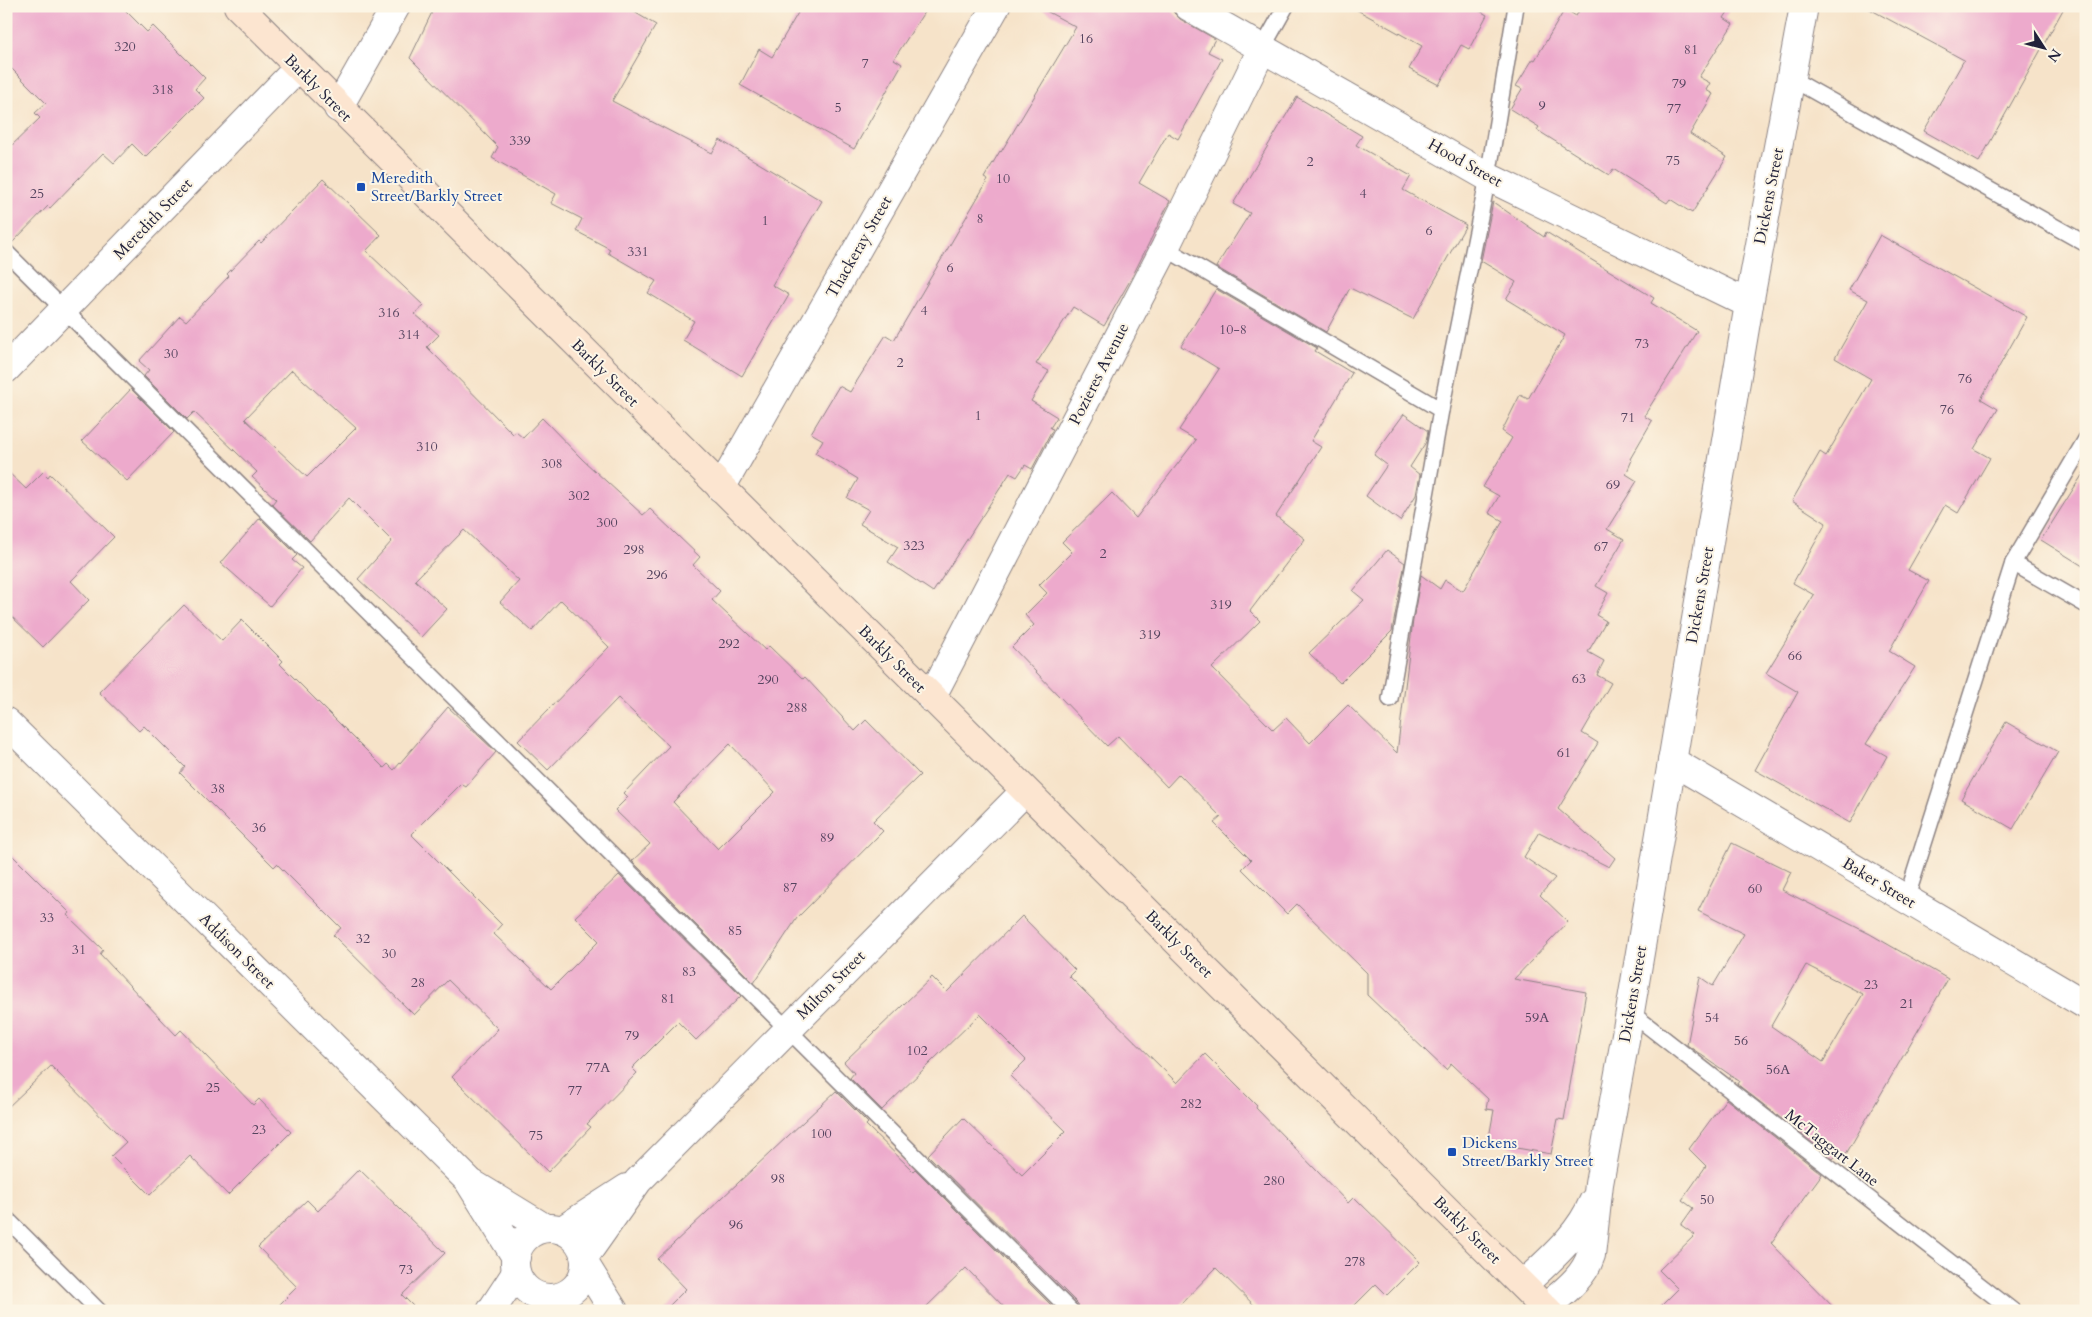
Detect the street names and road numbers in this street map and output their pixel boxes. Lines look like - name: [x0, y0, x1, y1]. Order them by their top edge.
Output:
- street label: Barkly Street: [279, 49, 357, 127]
- street label: Hood Street: [1424, 134, 1506, 192]
- street label: Dickens Street: [1749, 146, 1789, 246]
- street label: Meredith Street: [109, 174, 197, 264]
- street label: Thackeray Street: [821, 192, 897, 302]
- street label: Pozieres Avenue: [1064, 319, 1134, 429]
- street label: Barkly Street: [566, 334, 644, 412]
- street label: Dickens Street: [1681, 545, 1719, 645]
- street label: Barkly Street: [853, 620, 931, 698]
- street label: Baker Street: [1838, 852, 1920, 914]
- street label: Barkly Street: [1140, 905, 1218, 983]
- street label: Addison Street: [194, 908, 280, 994]
- street label: Dickens Street: [1614, 944, 1652, 1044]
- street label: Milton Street: [792, 946, 870, 1024]
- street label: McTaggart Lane: [1780, 1104, 1884, 1192]
- street label: Barkly Street: [1428, 1191, 1506, 1269]

